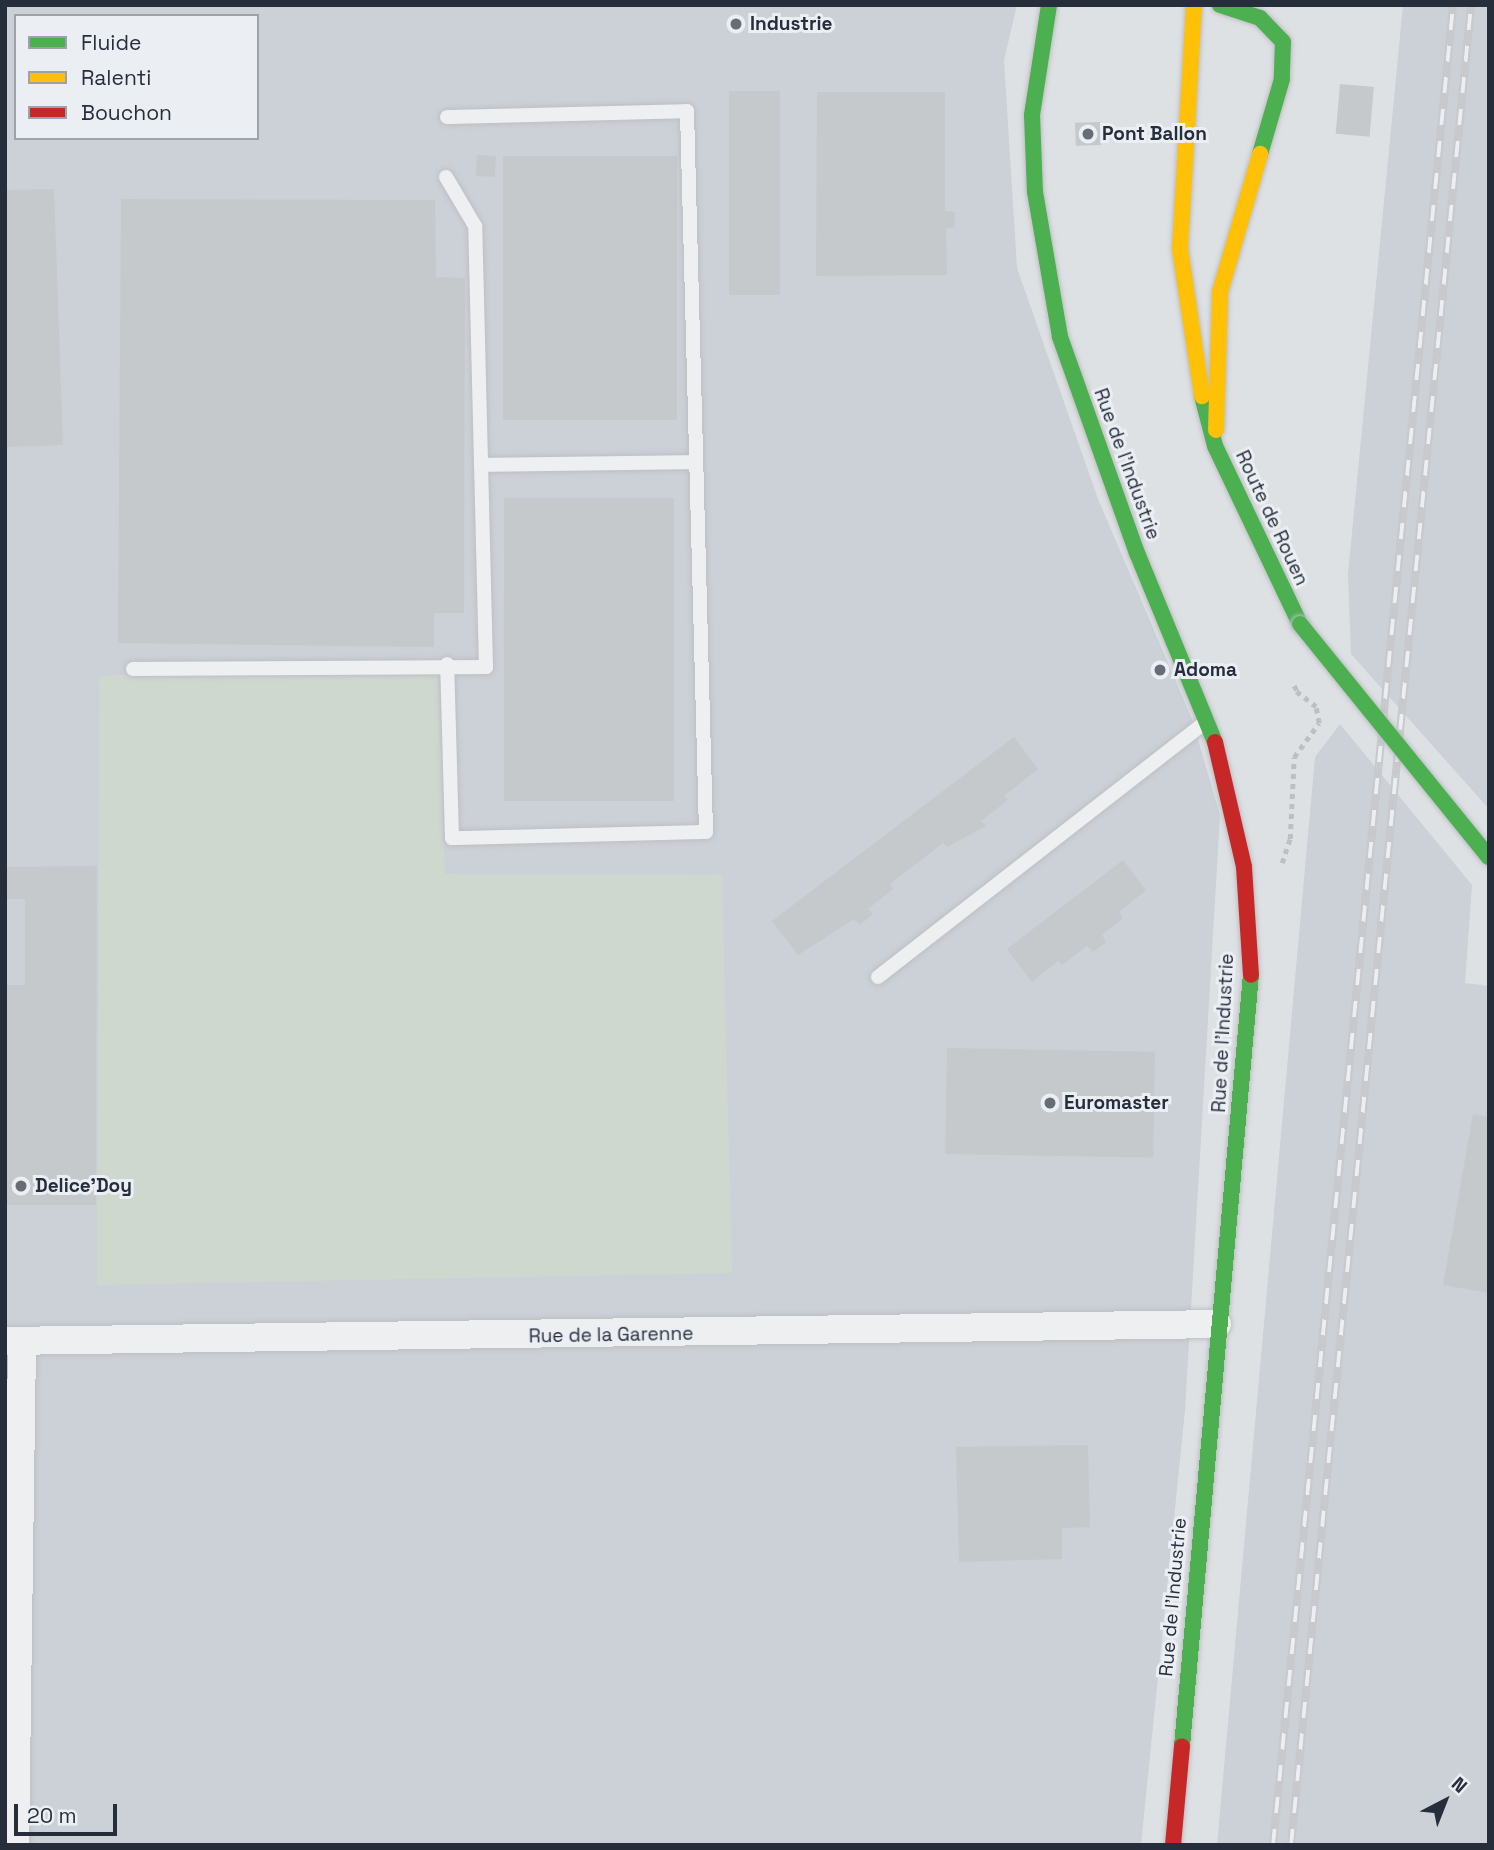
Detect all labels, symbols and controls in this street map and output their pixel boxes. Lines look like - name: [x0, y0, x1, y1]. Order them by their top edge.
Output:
- place label: Industrie: [750, 13, 833, 35]
- legend: [14, 14, 259, 140]
- marker: Industrie: [728, 16, 744, 32]
- text: Fluide: [81, 29, 141, 56]
- text: Ralenti: [81, 64, 151, 91]
- text: Bouchon: [81, 99, 172, 126]
- place label: Pont Ballon: [1102, 123, 1207, 145]
- marker: Pont Ballon: [1080, 126, 1096, 142]
- street label: Rue de l'Industrie: [1089, 385, 1165, 543]
- street label: Route de Rouen: [1231, 447, 1313, 589]
- place label: Adoma: [1174, 659, 1237, 681]
- marker: Adoma: [1152, 662, 1168, 678]
- street label: Rue de l'Industrie: [1207, 953, 1239, 1113]
- place label: Euromaster: [1064, 1092, 1169, 1114]
- marker: Euromaster: [1042, 1095, 1058, 1111]
- place label: Delice'Doy: [35, 1175, 132, 1197]
- marker: Delice'Doy: [13, 1178, 29, 1194]
- street label: Rue de la Garenne: [528, 1322, 694, 1348]
- street label: Rue de l'Industrie: [1155, 1517, 1191, 1677]
- north arrow: [1410, 1766, 1480, 1836]
- text: N: [1446, 1771, 1472, 1799]
- scale bar: [18, 1790, 121, 1834]
- text: 20 m: [27, 1802, 77, 1829]

